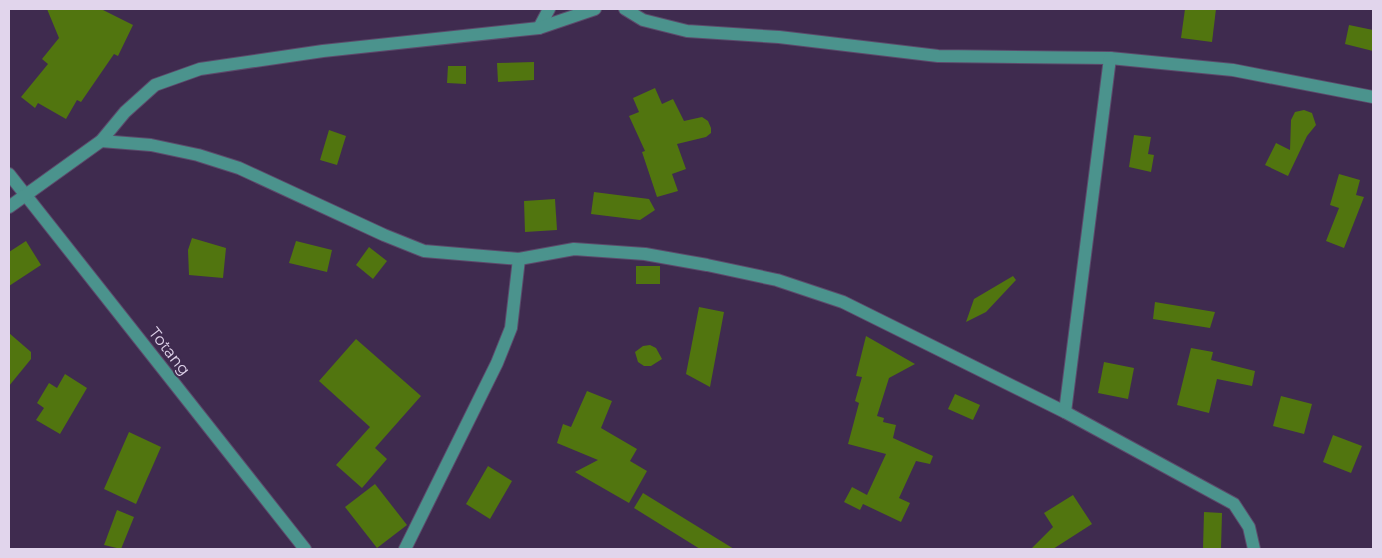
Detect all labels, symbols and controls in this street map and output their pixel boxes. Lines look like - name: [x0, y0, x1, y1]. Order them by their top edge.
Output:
- street label: Totang: [145, 323, 194, 379]

